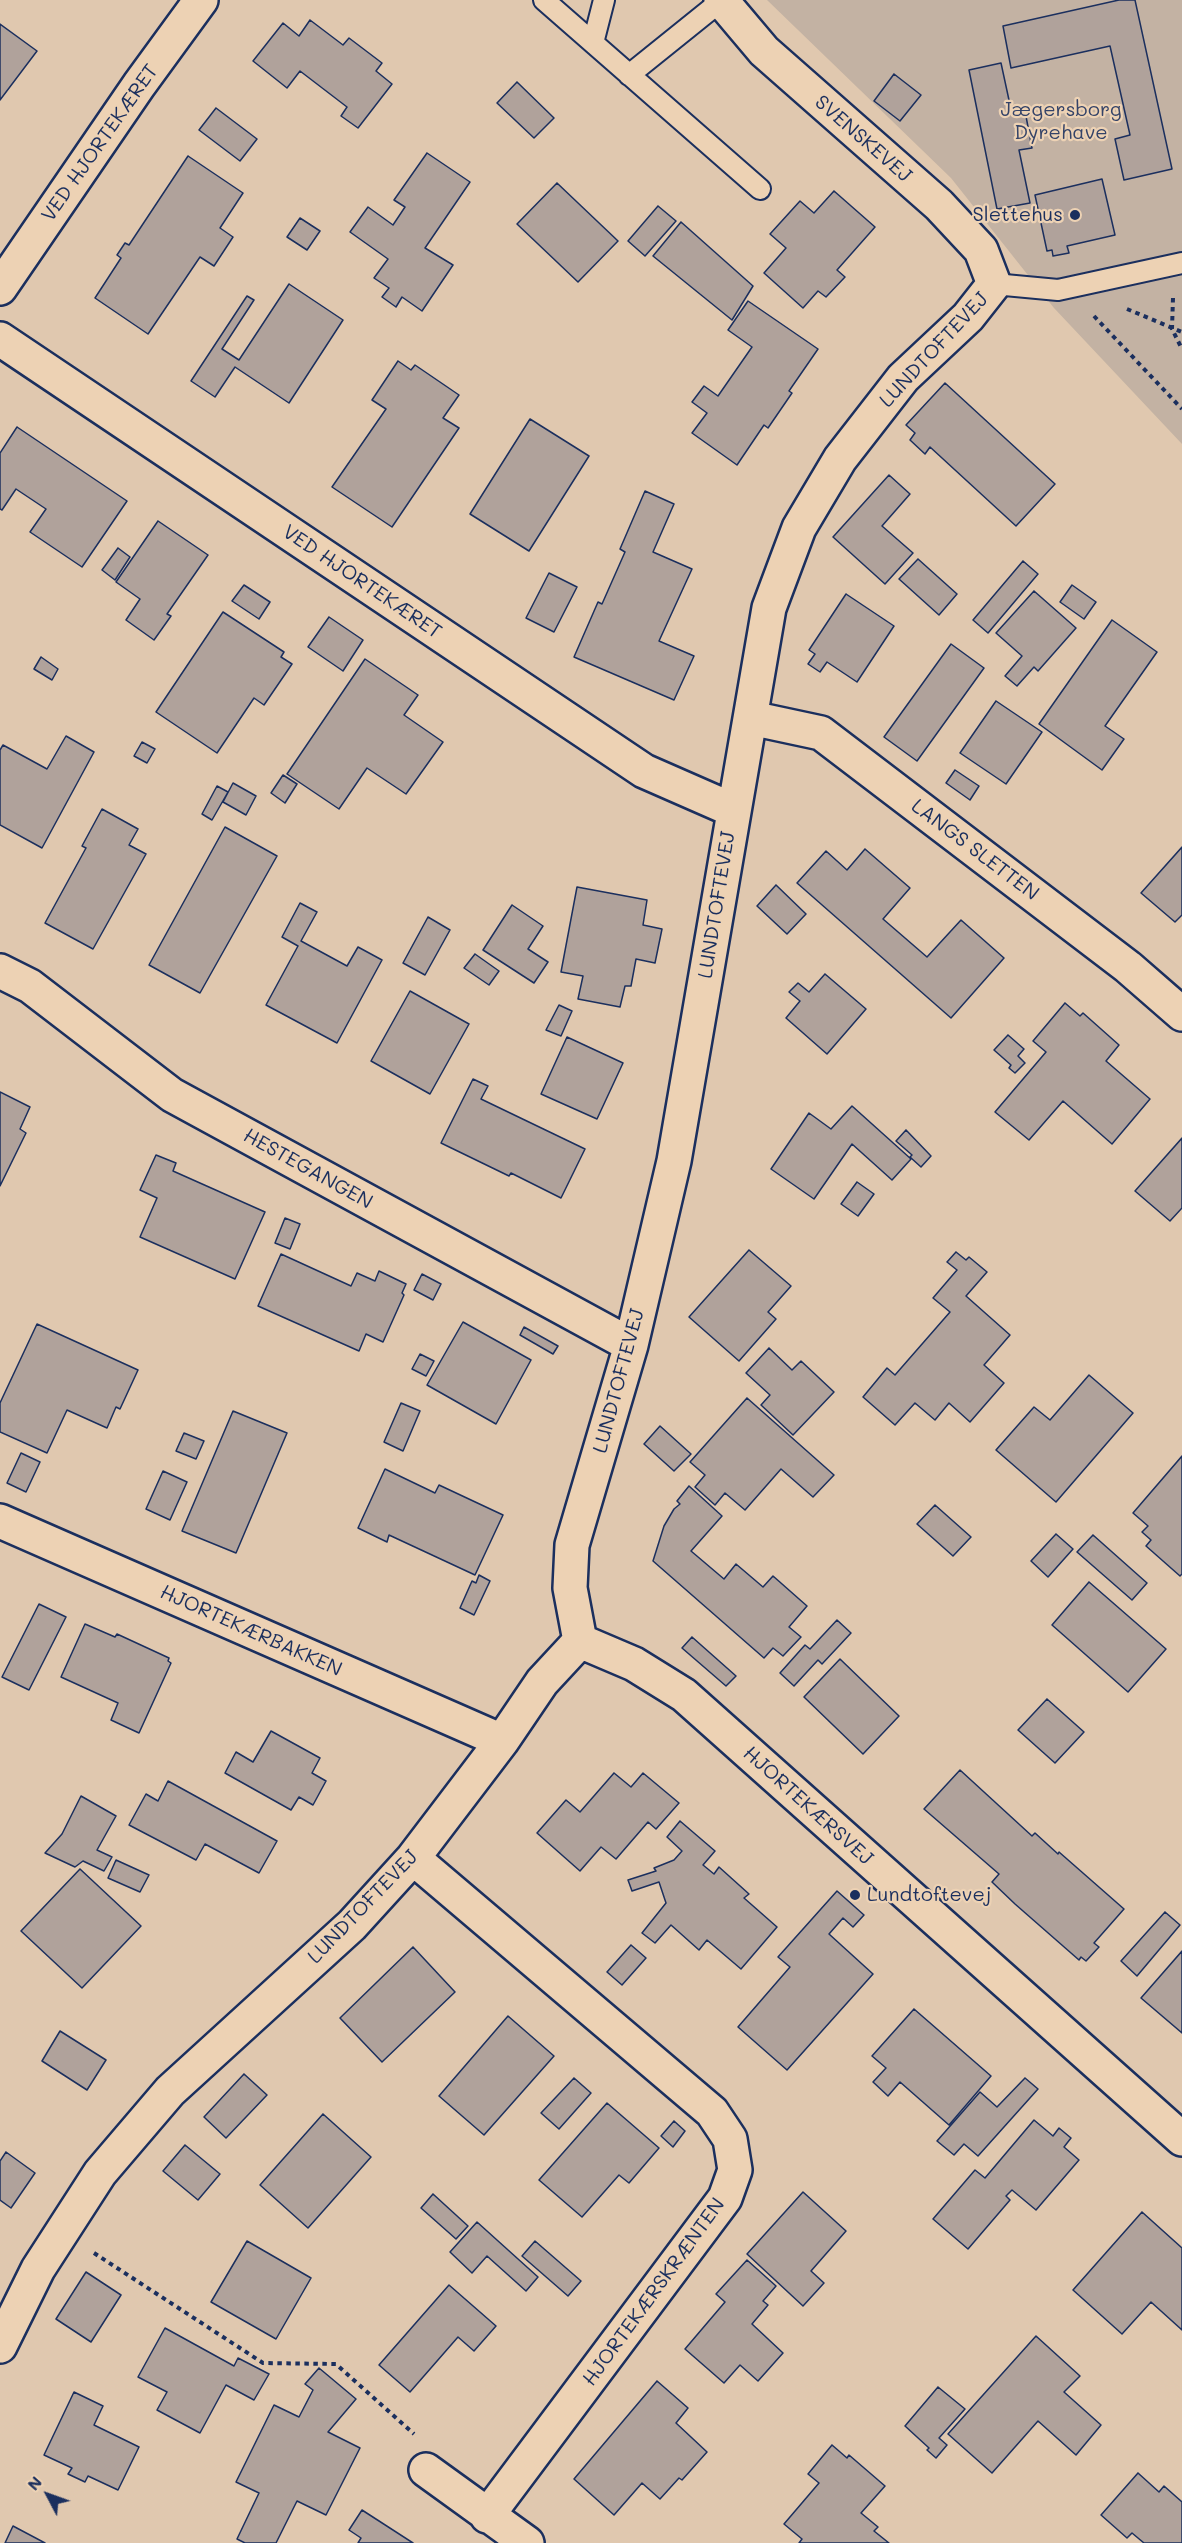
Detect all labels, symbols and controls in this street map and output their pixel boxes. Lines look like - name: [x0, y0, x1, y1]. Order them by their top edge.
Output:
- street label: VED HJORTEKÆRET: [37, 60, 163, 226]
- street label: SVENSKEVEJ: [810, 90, 916, 188]
- park label: Jægersborg Dyrehave: [1000, 98, 1122, 145]
- place label: Slettehus: [972, 203, 1063, 227]
- marker: Slettehus: [1068, 208, 1082, 222]
- street label: LUNDTOFTEVEJ: [875, 288, 993, 412]
- street label: VED HJORTEKÆRET: [278, 520, 446, 644]
- street label: LANGS SLETTEN: [907, 794, 1043, 906]
- street label: LUNDTOFTEVEJ: [694, 830, 740, 980]
- street label: HESTEGANGEN: [239, 1124, 377, 1214]
- street label: LUNDTOFTEVEJ: [588, 1306, 650, 1456]
- street label: HJORTEKÆRBAKKEN: [156, 1580, 346, 1682]
- street label: HJORTEKÆRSVEJ: [738, 1741, 878, 1871]
- street label: LUNDTOFTEVEJ: [303, 1845, 423, 1969]
- place label: Lundtoftevej: [867, 1883, 992, 1907]
- marker: Lundtoftevej: [848, 1888, 862, 1902]
- street label: HJORTEKÆRSKRÆNTEN: [578, 2193, 730, 2391]
- north arrow: [18, 2465, 78, 2525]
- text: N: [22, 2471, 46, 2494]

